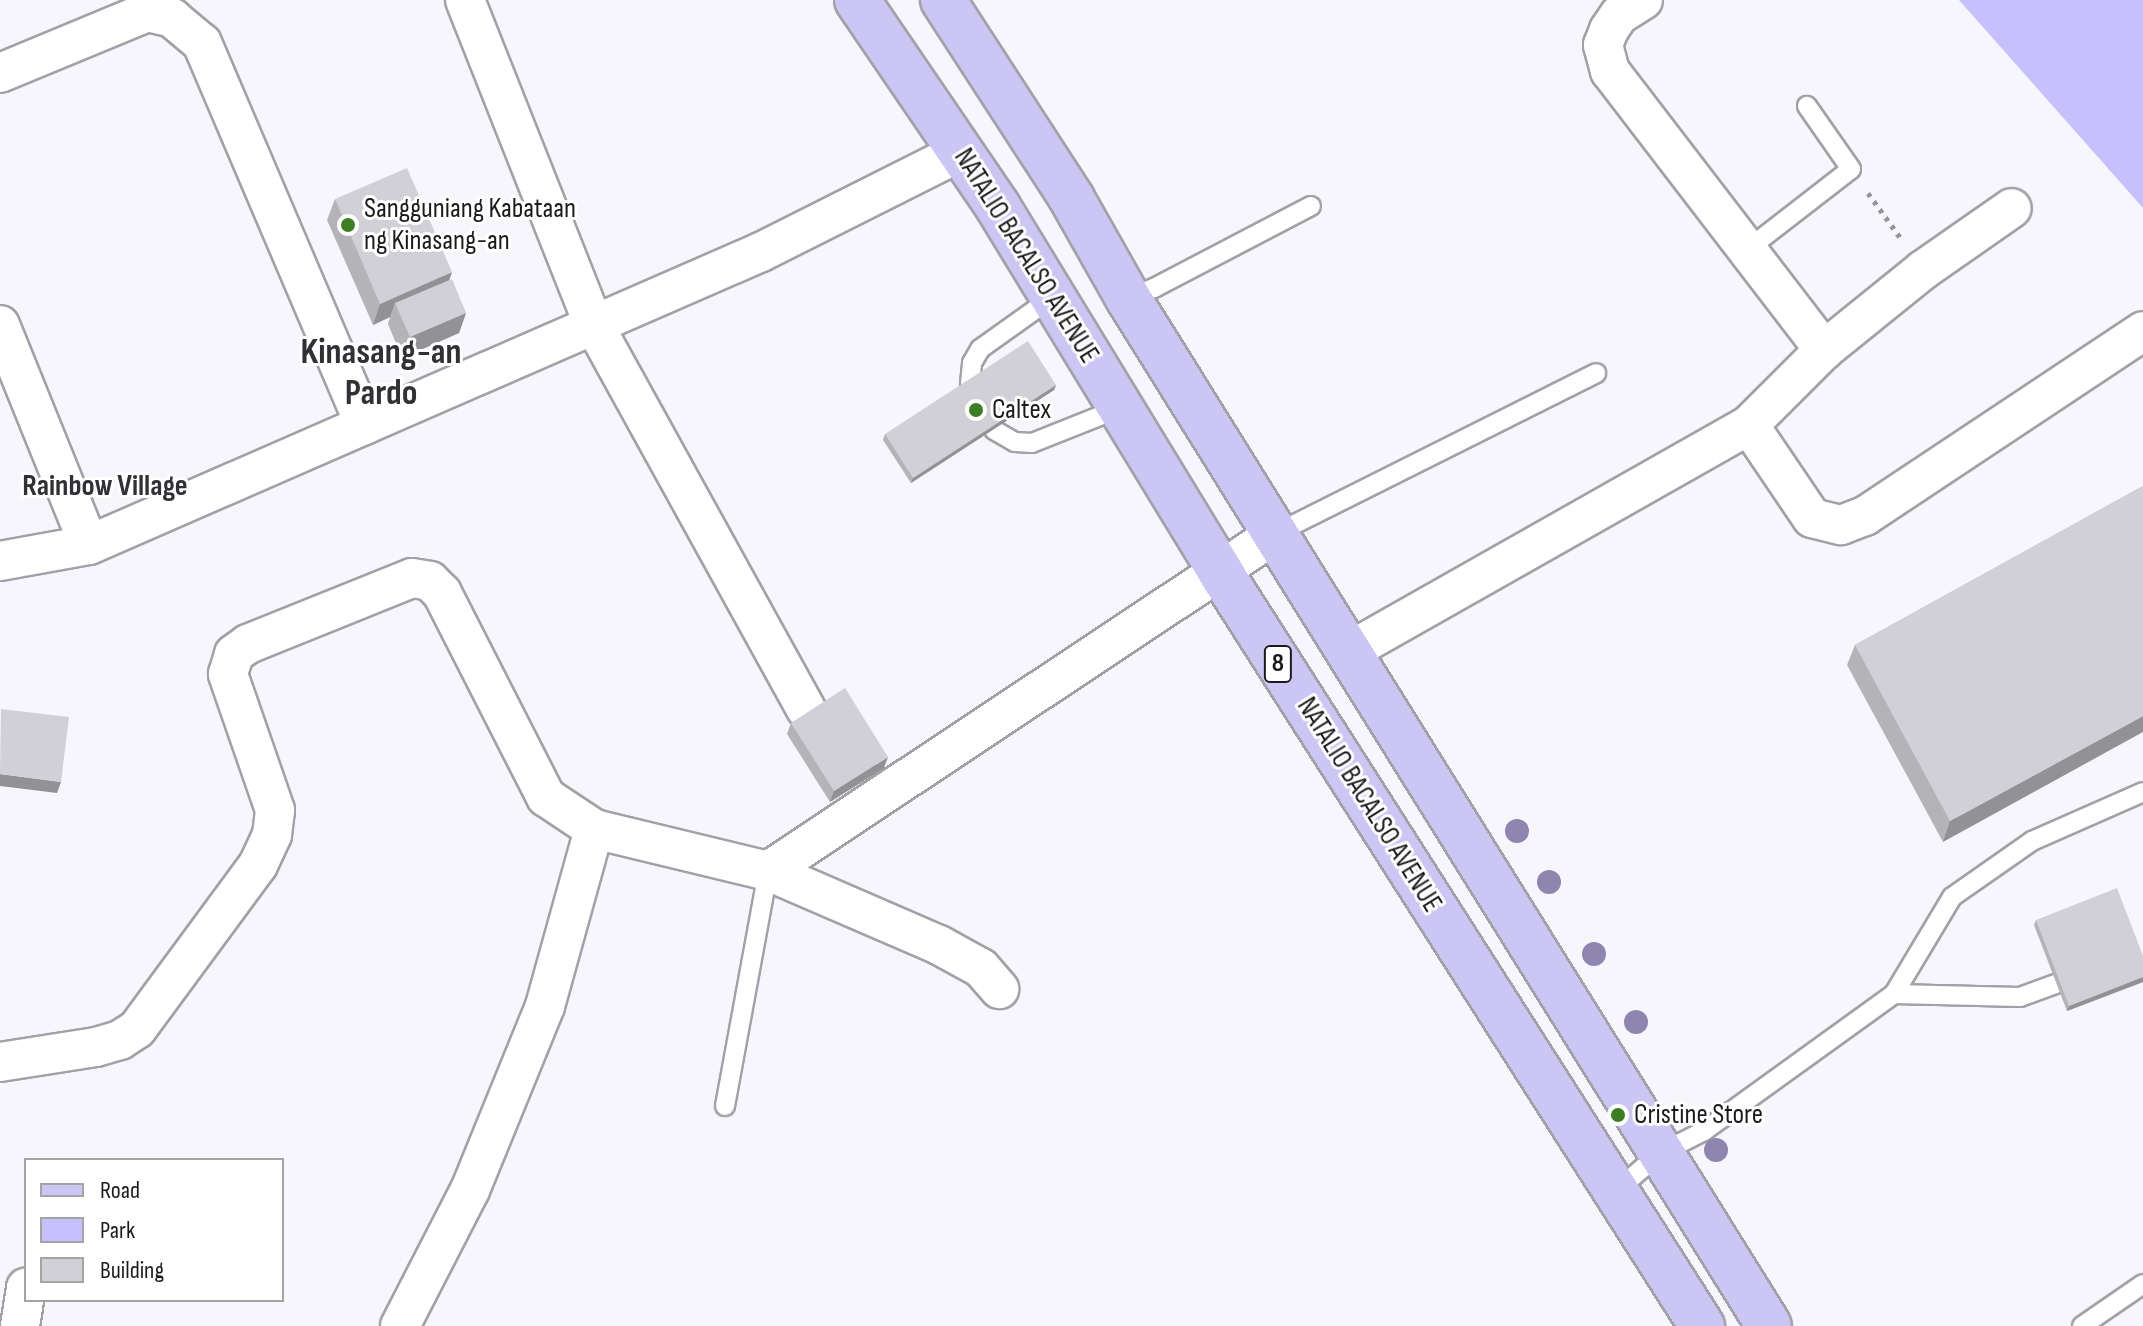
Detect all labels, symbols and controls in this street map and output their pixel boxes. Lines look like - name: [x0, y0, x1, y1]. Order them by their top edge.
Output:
- street label: NATALIO BACALSO AVENUE: [946, 142, 1106, 370]
- place label: Sangguniang Kabataan ng Kinasang-an: [364, 192, 576, 258]
- marker: Sangguniang Kabataan ng Kinasang-an: [339, 216, 357, 234]
- district label: Kinasang-an Pardo: [300, 330, 462, 415]
- place label: Caltex: [992, 393, 1051, 427]
- marker: Caltex: [967, 401, 985, 419]
- district label: Rainbow Village: [22, 468, 188, 504]
- road number: 8: [1262, 642, 1294, 686]
- street label: NATALIO BACALSO AVENUE: [1289, 691, 1449, 919]
- place label: Cristine Store: [1634, 1098, 1763, 1132]
- marker: Cristine Store: [1609, 1106, 1627, 1124]
- legend: [24, 1158, 284, 1302]
- text: Road: [100, 1176, 140, 1205]
- text: Park: [100, 1216, 135, 1245]
- text: Building: [100, 1256, 164, 1285]

